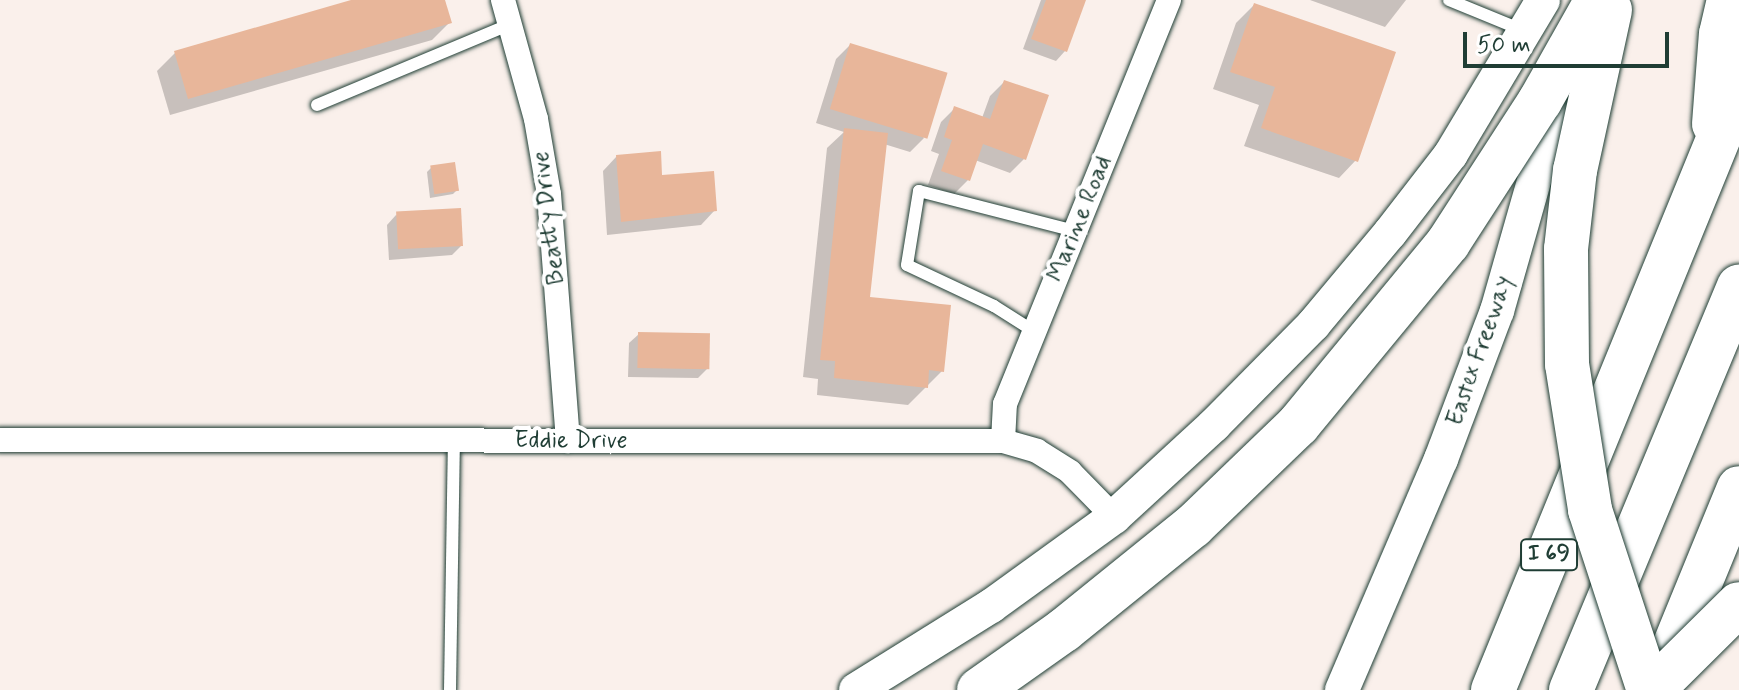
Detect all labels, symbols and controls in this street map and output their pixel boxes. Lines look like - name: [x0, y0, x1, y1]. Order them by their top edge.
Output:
- scale bar: [1467, 16, 1673, 66]
- text: 50 m: [1477, 30, 1531, 61]
- street label: Beatty Drive: [527, 150, 571, 286]
- street label: Marine Road: [1042, 152, 1118, 286]
- street label: Eastex Freeway: [1441, 272, 1519, 430]
- street label: Eddie Drive: [514, 427, 628, 455]
- road number: I 69: [1519, 537, 1579, 573]

